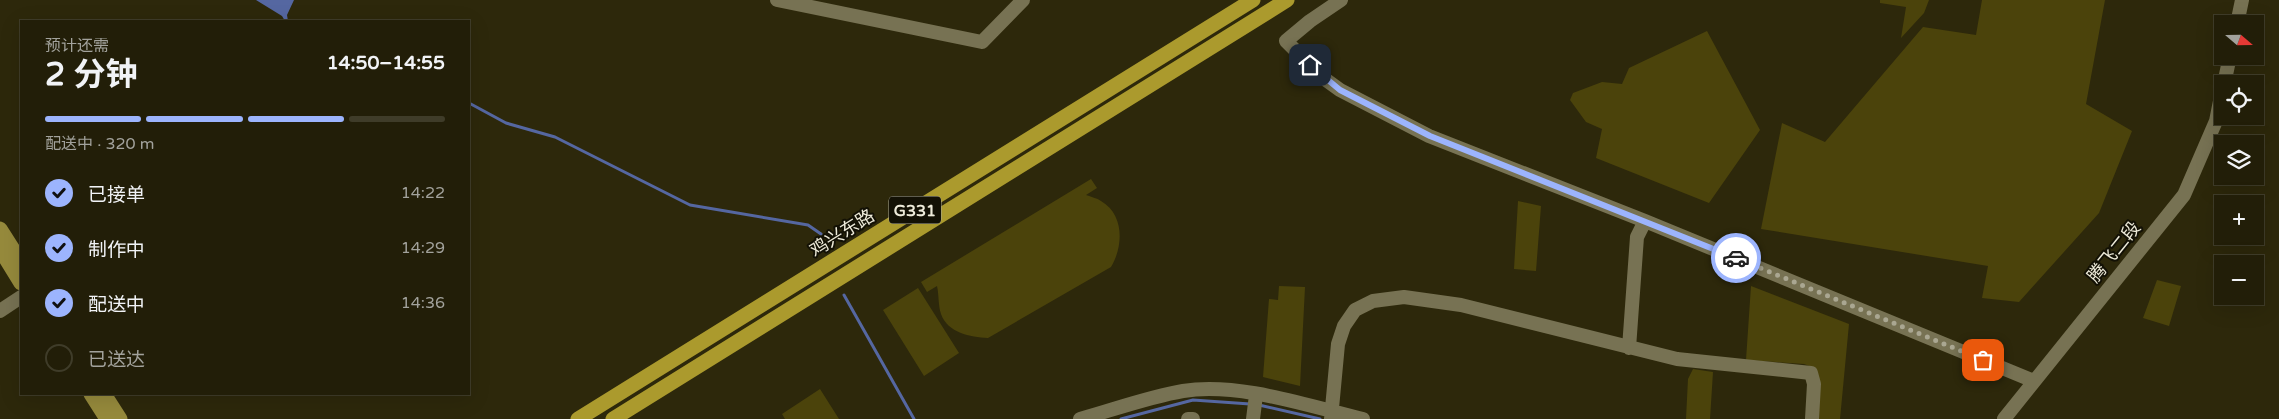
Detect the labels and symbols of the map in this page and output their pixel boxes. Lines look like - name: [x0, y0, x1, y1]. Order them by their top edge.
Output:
- north arrow: [2214, 15, 2264, 65]
- pin: [1289, 44, 1331, 86]
- road number: G331: [889, 196, 941, 224]
- street label: 鸡兴东路: [806, 205, 878, 261]
- street label: 腾飞二段: [2083, 217, 2145, 287]
- courier: [1711, 233, 1761, 283]
- pin: [1962, 339, 2004, 381]

